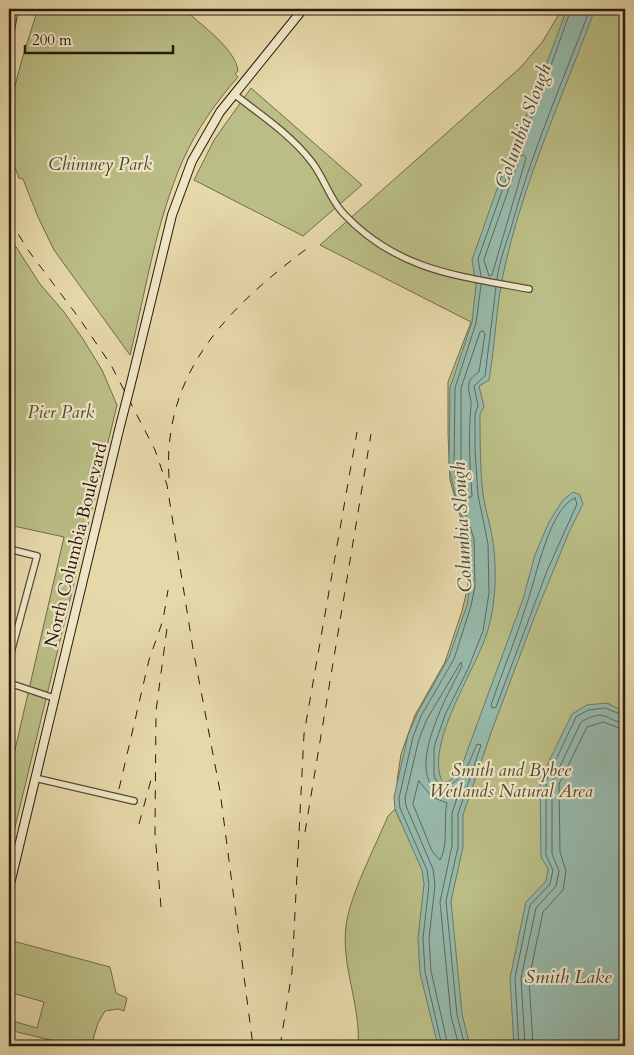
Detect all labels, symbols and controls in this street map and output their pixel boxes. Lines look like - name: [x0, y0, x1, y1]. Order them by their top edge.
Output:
- scale bar: [25, 22, 172, 54]
- text: 200 m: [32, 30, 72, 50]
- water label: Columbia Slough: [488, 60, 558, 192]
- park label: Chimney Park: [48, 152, 152, 177]
- park label: Pier Park: [28, 400, 95, 425]
- street label: North Columbia Boulevard: [38, 440, 114, 650]
- water label: Columbia Slough: [446, 461, 478, 593]
- park label: Smith and Bybee Wetlands Natural Area: [429, 758, 593, 804]
- water label: Smith Lake: [524, 964, 612, 990]

